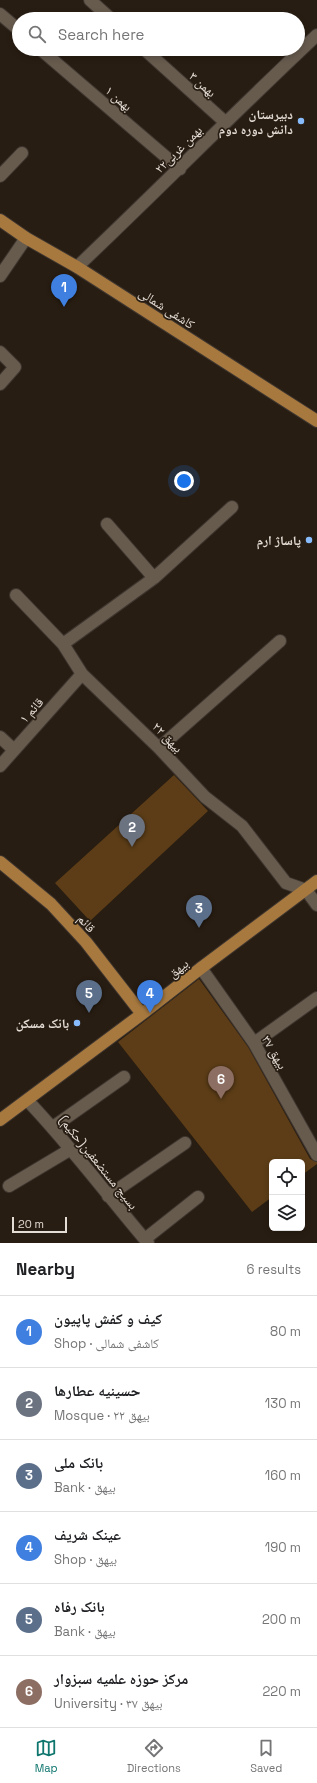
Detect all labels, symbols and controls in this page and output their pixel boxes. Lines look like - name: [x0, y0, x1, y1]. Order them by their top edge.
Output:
- search box: [12, 12, 305, 56]
- icon: search: [26, 23, 48, 45]
- text: Search here: [58, 25, 144, 44]
- street label: بهمن ۳: [186, 68, 220, 101]
- street label: بهمن ۱: [102, 82, 136, 115]
- place label: دبیرستان دانش دوره دوم: [219, 106, 293, 139]
- marker: دبیرستان دانش دوره دوم: [296, 116, 306, 126]
- street label: ۲۲بهمن غربی: [151, 122, 206, 177]
- pin: 1: [51, 274, 77, 307]
- street label: کاشفی شمالی: [135, 284, 198, 333]
- your location: [174, 471, 194, 491]
- place label: پاساژ ارم: [257, 532, 301, 550]
- marker: پاساژ ارم: [304, 535, 314, 545]
- street label: قائم ۱: [16, 694, 47, 727]
- street label: بیهق ۲۲: [149, 718, 187, 756]
- pin: 2: [119, 814, 145, 847]
- pin: 3: [186, 895, 212, 928]
- street label: قائم: [74, 911, 99, 936]
- street label: بیهق: [165, 955, 192, 982]
- pin: 5: [76, 980, 102, 1013]
- pin: 4: [137, 980, 163, 1013]
- place label: بانک مسکن: [16, 1015, 69, 1032]
- marker: بانک مسکن: [72, 1018, 82, 1028]
- street label: بیهق ۳۷: [258, 1032, 291, 1072]
- pin: 6: [208, 1066, 234, 1099]
- street label: بسیج مستضعفین(حکیم): [55, 1112, 142, 1214]
- map controls: [269, 1159, 305, 1231]
- button: locate: [269, 1159, 305, 1195]
- button: layers: [269, 1195, 305, 1231]
- scale bar: [12, 1215, 67, 1234]
- text: 20 m: [18, 1217, 44, 1231]
- text: Nearby: [16, 1258, 75, 1280]
- text: 6 results: [247, 1261, 301, 1278]
- text: کیف و کفش پاپیون: [54, 1309, 162, 1328]
- text: 1: [26, 1323, 32, 1340]
- text: 80 m: [270, 1323, 301, 1340]
- text: Shop · کاشفی شمالی: [54, 1335, 159, 1352]
- text: حسینیه عطارها: [54, 1381, 141, 1400]
- text: 2: [25, 1395, 33, 1412]
- text: 130 m: [265, 1395, 301, 1412]
- text: Mosque · بیهق ۲۲: [54, 1407, 150, 1424]
- text: بانک ملی: [54, 1453, 103, 1472]
- text: 3: [25, 1467, 33, 1484]
- text: 160 m: [265, 1467, 301, 1484]
- text: Bank · بیهق: [54, 1479, 116, 1496]
- text: عینک شریف: [54, 1525, 121, 1544]
- text: 4: [25, 1539, 33, 1556]
- text: 190 m: [265, 1539, 301, 1556]
- text: Shop · بیهق: [54, 1551, 117, 1568]
- text: بانک رفاه: [54, 1597, 105, 1616]
- text: 5: [25, 1611, 33, 1628]
- text: 200 m: [262, 1611, 301, 1628]
- text: Bank · بیهق: [54, 1623, 116, 1640]
- text: مرکز حوزه علمیه سبزوار: [54, 1669, 188, 1688]
- text: 6: [25, 1683, 33, 1700]
- text: 220 m: [262, 1683, 301, 1700]
- text: University · بیهق ۳۷: [54, 1695, 163, 1712]
- tab: Map: [35, 1737, 58, 1775]
- tab: Directions: [127, 1737, 181, 1775]
- tab: Saved: [250, 1737, 282, 1775]

